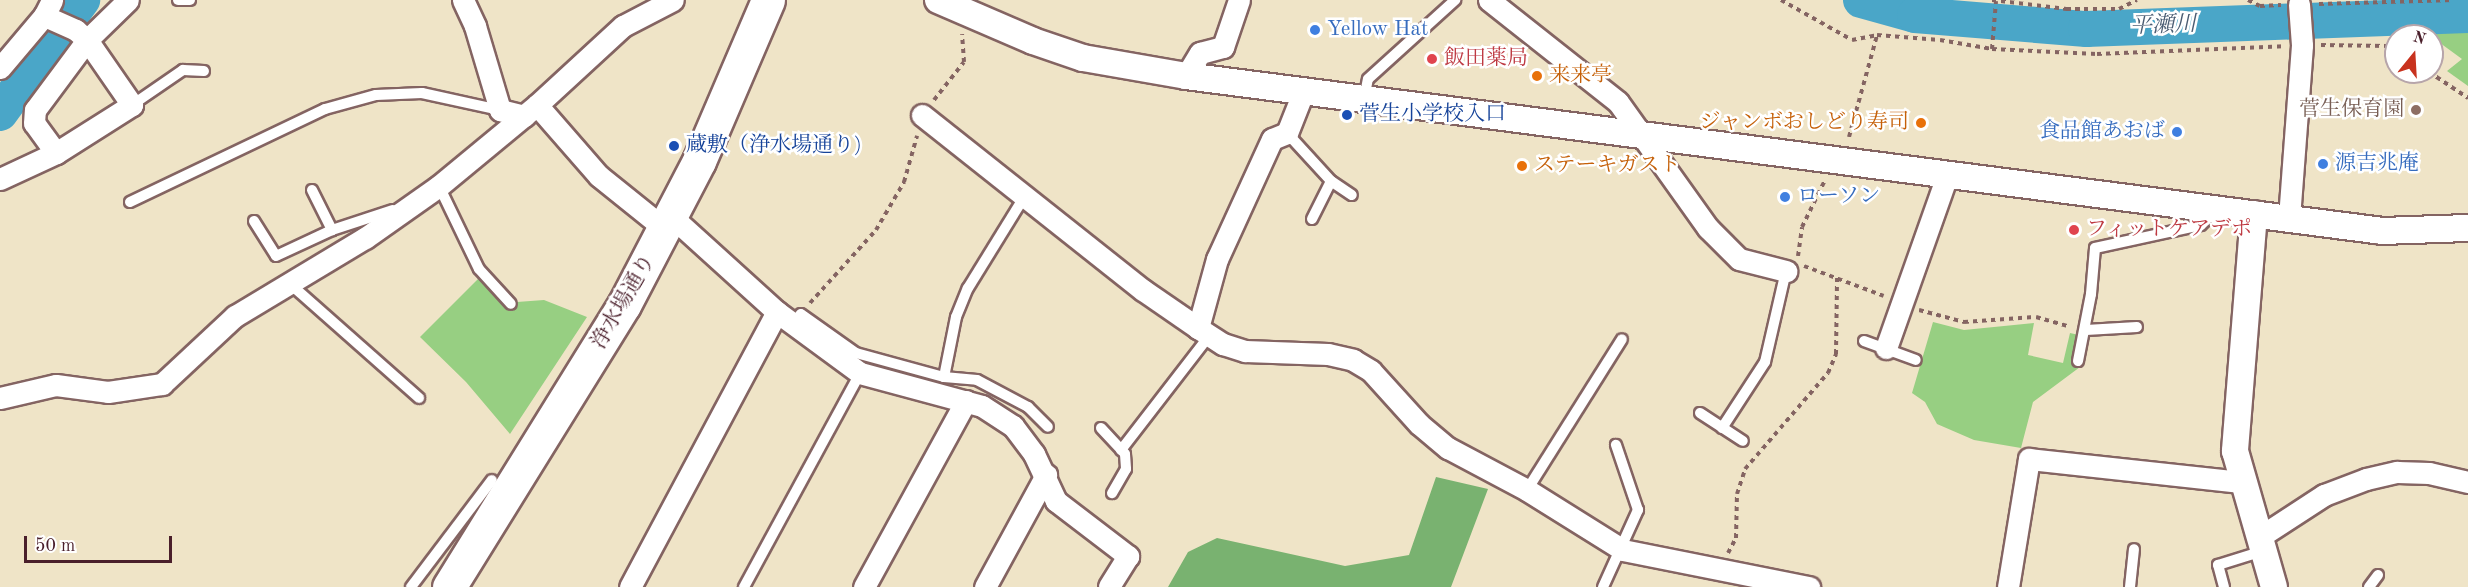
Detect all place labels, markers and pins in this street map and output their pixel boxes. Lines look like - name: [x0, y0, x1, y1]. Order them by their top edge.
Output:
- place label: Yellow Hat: [1327, 17, 1428, 43]
- marker: Yellow Hat: [1308, 23, 1322, 37]
- place label: 飯田薬局: [1444, 46, 1528, 72]
- marker: 飯田薬局: [1425, 52, 1439, 66]
- place label: 来来亭: [1549, 63, 1612, 89]
- marker: 来来亭: [1530, 69, 1544, 83]
- place label: 菅生保育園: [2299, 97, 2404, 123]
- place label: 菅生小学校入口: [1359, 102, 1506, 128]
- marker: 菅生保育園: [2409, 103, 2423, 117]
- marker: 菅生小学校入口: [1340, 108, 1354, 122]
- place label: ジャンボおしどり寿司: [1699, 110, 1909, 136]
- marker: ジャンボおしどり寿司: [1914, 116, 1928, 130]
- place label: 食品館あおば: [2039, 119, 2165, 145]
- marker: 食品館あおば: [2170, 125, 2184, 139]
- place label: 蔵敷（浄水場通り): [686, 133, 862, 159]
- marker: 蔵敷（浄水場通り): [667, 139, 681, 153]
- place label: 源吉兆庵: [2335, 151, 2419, 177]
- place label: ステーキガスト: [1534, 153, 1681, 179]
- marker: 源吉兆庵: [2316, 157, 2330, 171]
- marker: ステーキガスト: [1515, 159, 1529, 173]
- place label: ローソン: [1797, 184, 1881, 210]
- marker: ローソン: [1778, 190, 1792, 204]
- place label: フィットケアデポ: [2086, 217, 2254, 243]
- marker: フィットケアデポ: [2067, 223, 2081, 237]

